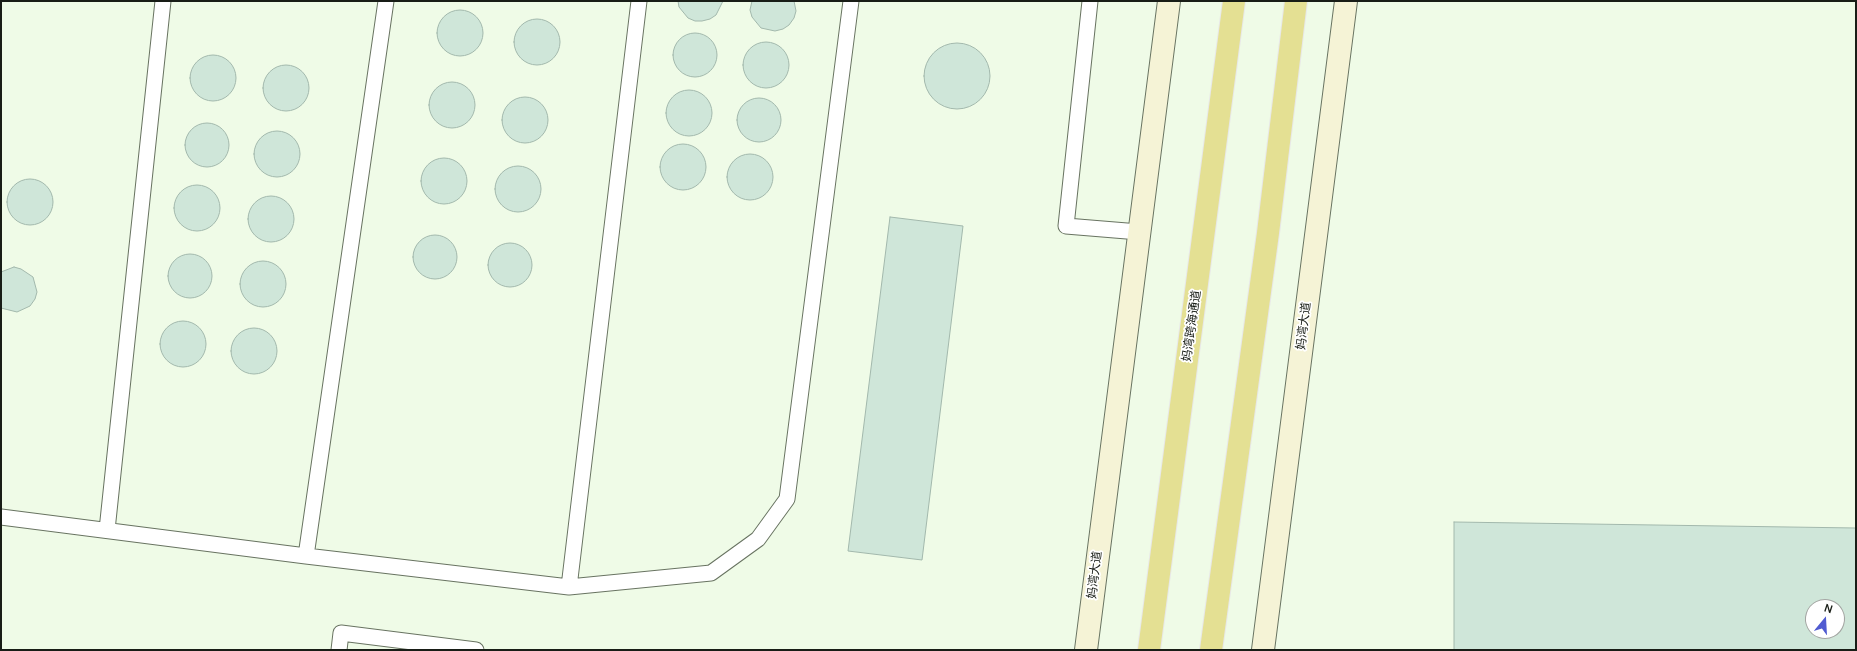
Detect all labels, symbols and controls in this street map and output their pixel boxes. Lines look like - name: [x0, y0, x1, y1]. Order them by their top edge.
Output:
- street label: 妈湾跨海通道: [1180, 289, 1204, 363]
- street label: 妈湾大道: [1294, 301, 1314, 351]
- street label: 妈湾大道: [1085, 550, 1105, 600]
- north arrow: [1805, 599, 1845, 639]
- text: N: [1822, 600, 1835, 616]

